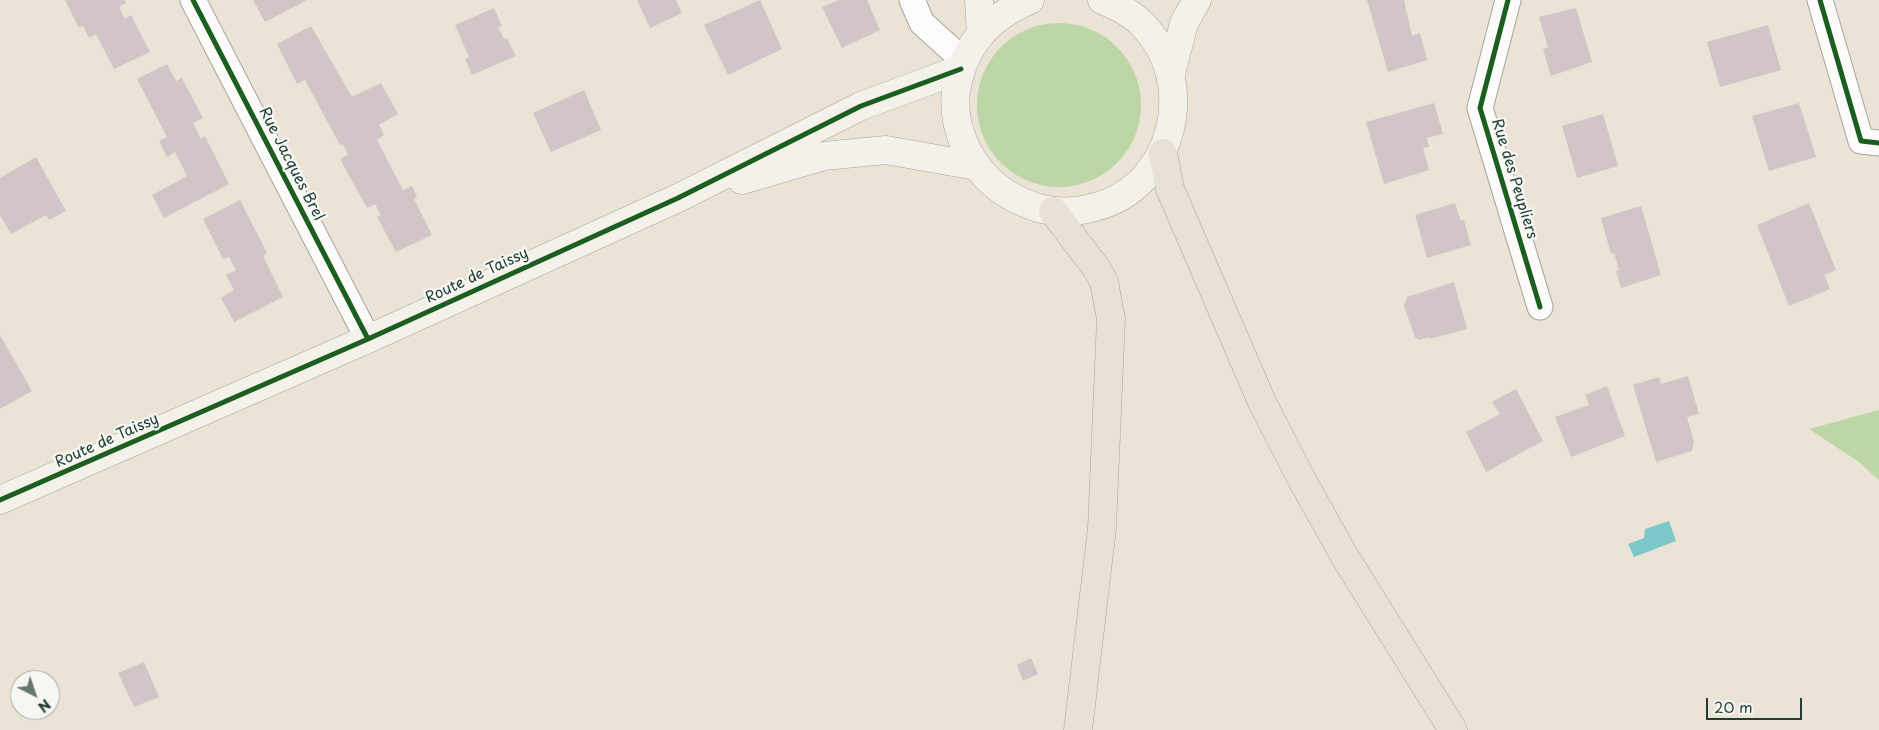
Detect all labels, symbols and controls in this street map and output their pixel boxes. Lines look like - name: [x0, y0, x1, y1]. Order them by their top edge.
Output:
- street label: Rue Jacques Brel: [255, 104, 327, 224]
- street label: Rue des Peupliers: [1487, 117, 1541, 241]
- street label: Route de Taissy: [423, 244, 531, 308]
- street label: Route de Taissy: [52, 410, 162, 472]
- north arrow: [10, 670, 60, 720]
- scale bar: [1709, 688, 1805, 720]
- text: N: [33, 694, 56, 718]
- text: 20 m: [1714, 695, 1753, 718]

